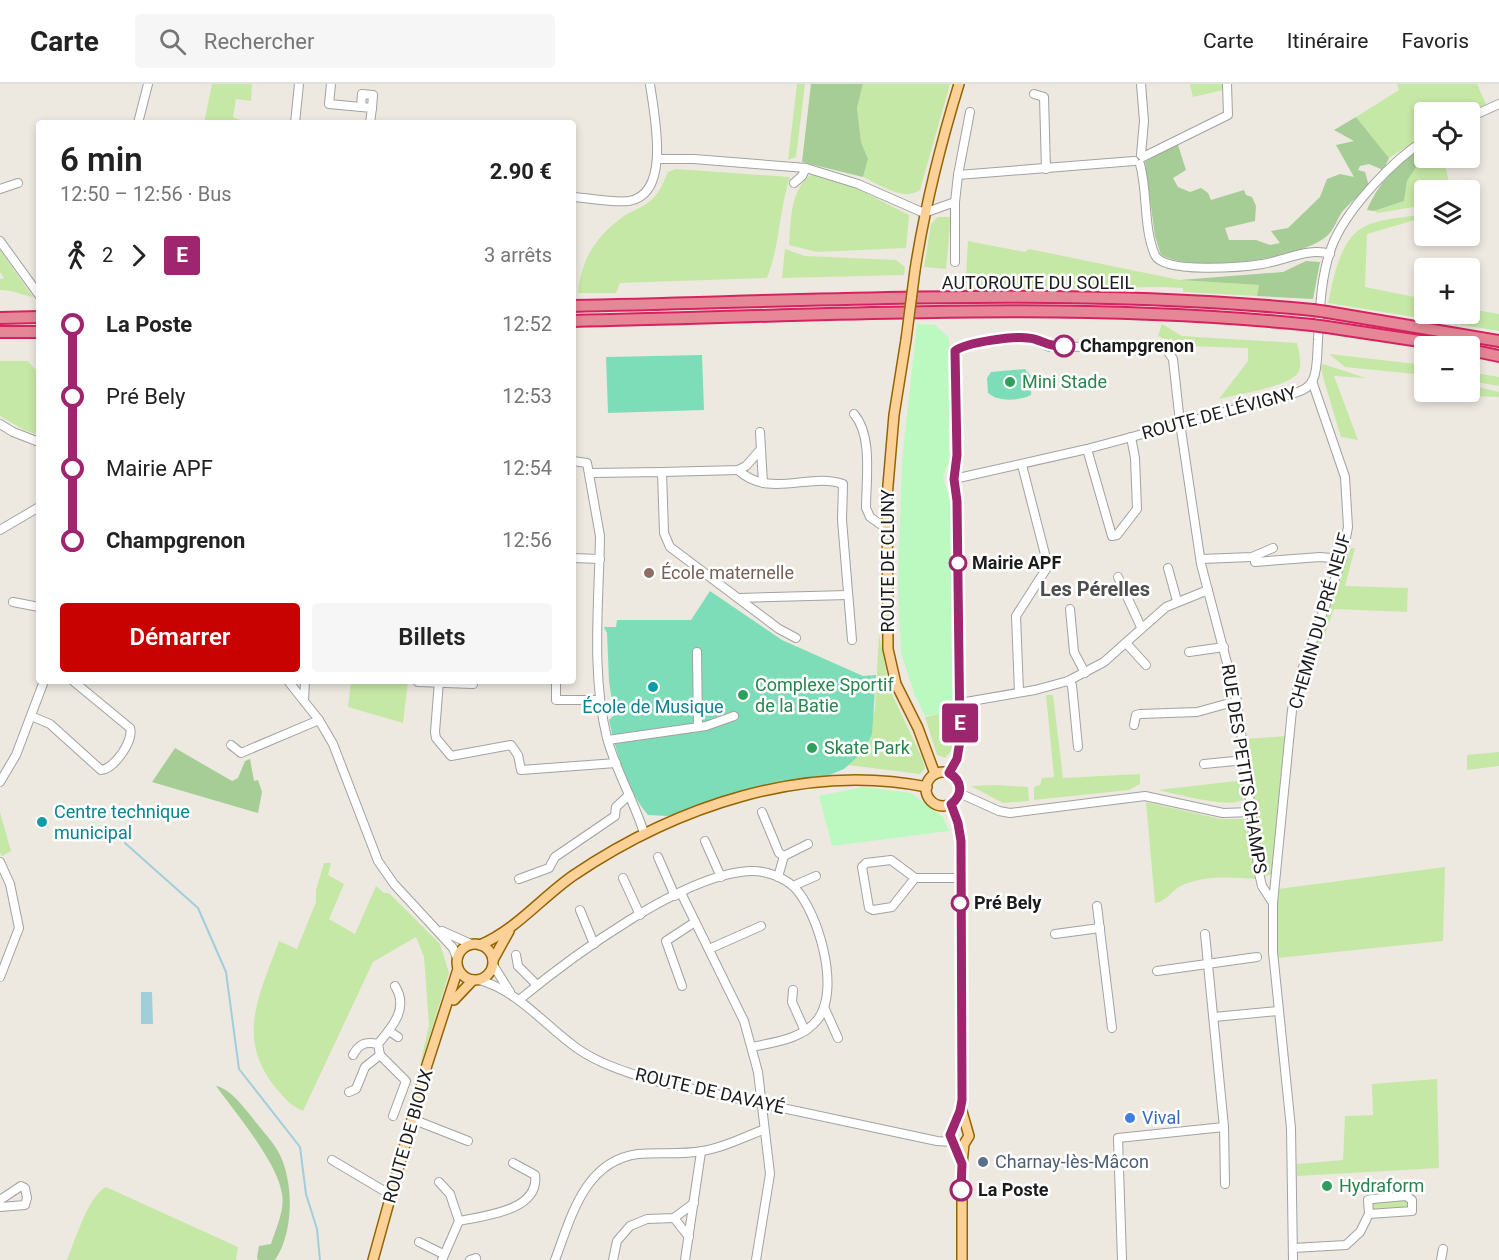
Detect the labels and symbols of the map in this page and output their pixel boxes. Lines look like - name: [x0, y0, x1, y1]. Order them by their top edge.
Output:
- street label: AUTOROUTE DU SOLEIL: [942, 272, 1134, 293]
- marker: Champgrenon: [1053, 335, 1075, 357]
- place label: Champgrenon: [1080, 335, 1194, 356]
- place label: Mini Stade: [1022, 371, 1107, 392]
- marker: Mini Stade: [1003, 375, 1017, 389]
- street label: ROUTE DE LÉVIGNY: [1139, 382, 1299, 443]
- street label: ROUTE DE CLUNY: [877, 489, 898, 633]
- street label: CHEMIN DU PRÉ NEUF: [1284, 530, 1355, 711]
- place label: Mairie APF: [972, 552, 1061, 573]
- marker: Mairie APF: [949, 554, 967, 572]
- place label: École maternelle: [661, 562, 794, 583]
- marker: École maternelle: [642, 566, 656, 580]
- district label: Les Pérelles: [1040, 577, 1150, 601]
- street label: RUE DES PETITS CHAMPS: [1218, 663, 1271, 875]
- place label: Complexe Sportif de la Batie: [755, 674, 894, 716]
- marker: École de Musique: [646, 680, 660, 694]
- marker: Complexe Sportif de la Batie: [736, 688, 750, 702]
- place label: École de Musique: [582, 696, 724, 717]
- line badge: E: [940, 704, 980, 742]
- place label: Skate Park: [824, 737, 911, 758]
- marker: Skate Park: [805, 741, 819, 755]
- place label: Centre technique municipal: [54, 801, 190, 843]
- marker: Centre technique municipal: [35, 815, 49, 829]
- place label: Pré Bely: [974, 892, 1042, 913]
- marker: Pré Bely: [951, 894, 969, 912]
- street label: ROUTE DE DAVAYÉ: [633, 1063, 787, 1118]
- street label: ROUTE DE BIOUX: [378, 1066, 437, 1205]
- place label: Vival: [1142, 1107, 1181, 1128]
- marker: Vival: [1123, 1111, 1137, 1125]
- place label: Charnay-lès-Mâcon: [995, 1151, 1149, 1172]
- marker: Charnay-lès-Mâcon: [976, 1155, 990, 1169]
- place label: Hydraform: [1339, 1175, 1424, 1196]
- marker: La Poste: [950, 1179, 972, 1201]
- place label: La Poste: [978, 1179, 1049, 1200]
- marker: Hydraform: [1320, 1179, 1334, 1193]

